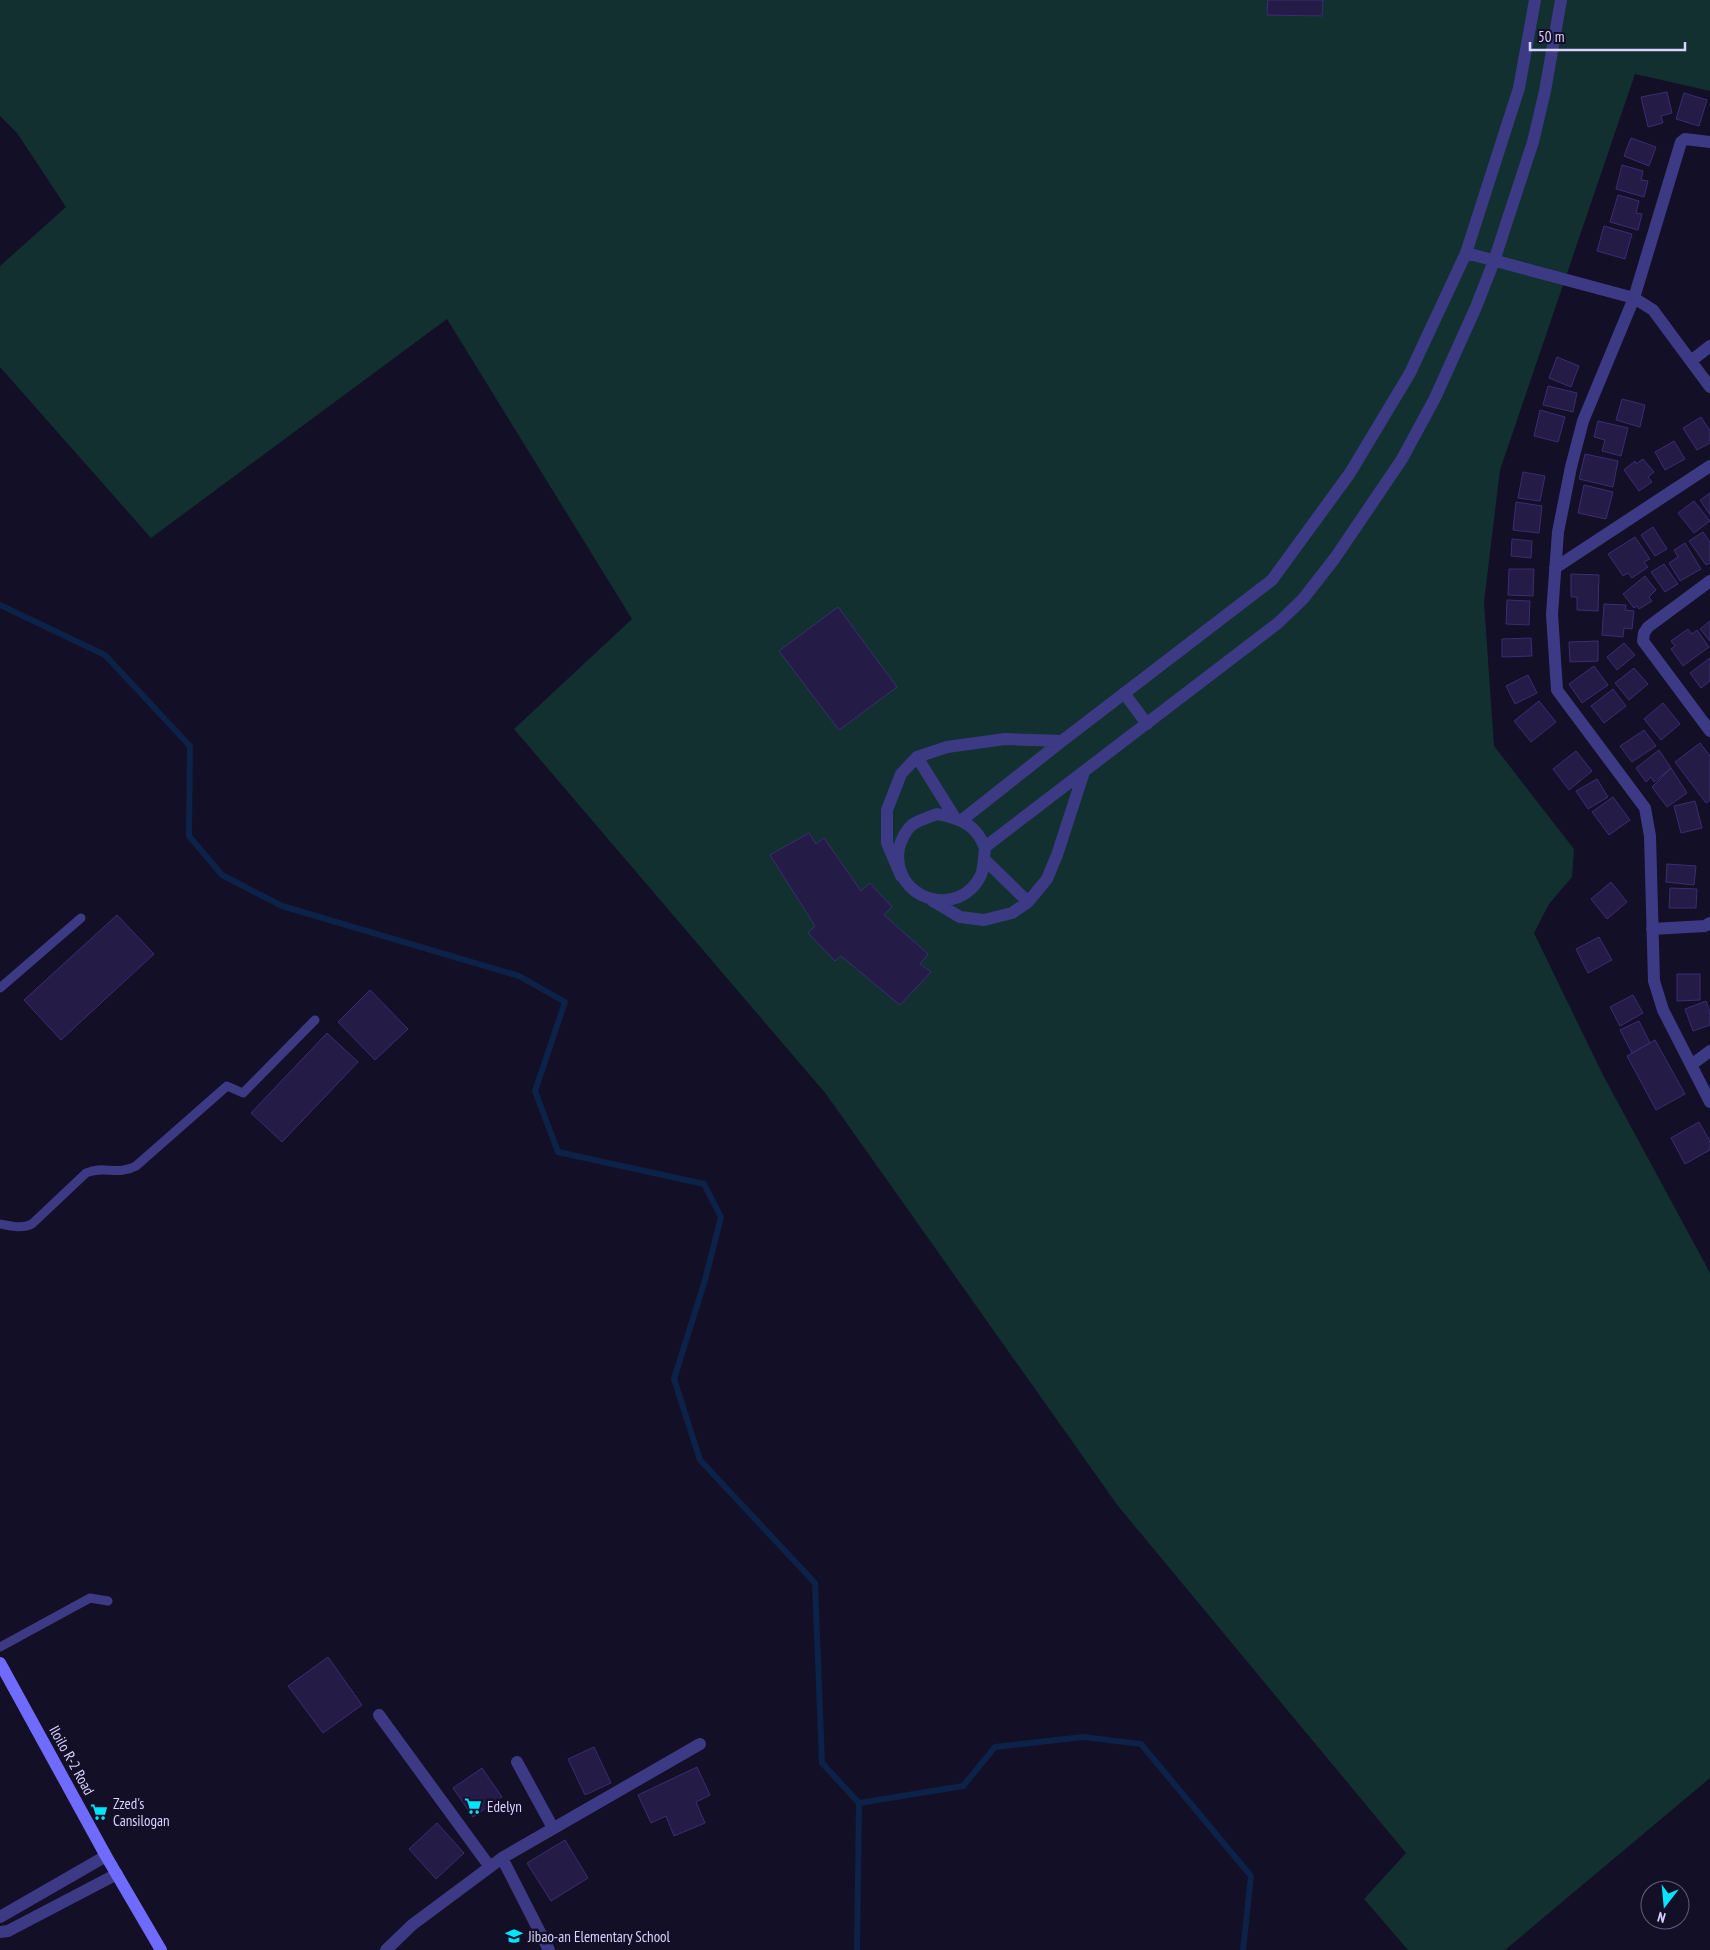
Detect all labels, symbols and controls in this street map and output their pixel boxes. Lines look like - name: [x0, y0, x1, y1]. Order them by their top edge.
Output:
- scale bar: [1530, 20, 1685, 52]
- text: 50 m: [1538, 27, 1564, 46]
- street label: Iloilo R-2 Road: [45, 1722, 99, 1798]
- place label: Zzed's Cansilogan: [113, 1794, 170, 1830]
- supermarket icon: Edelyn: [463, 1796, 483, 1816]
- place label: Edelyn: [487, 1797, 522, 1816]
- supermarket icon: Zzed's Cansilogan: [89, 1802, 109, 1822]
- north arrow: [1640, 1880, 1690, 1930]
- text: N: [1655, 1908, 1668, 1927]
- school or university icon: Jibao-an Elementary School: [504, 1926, 524, 1946]
- place label: Jibao-an Elementary School: [527, 1927, 671, 1946]

